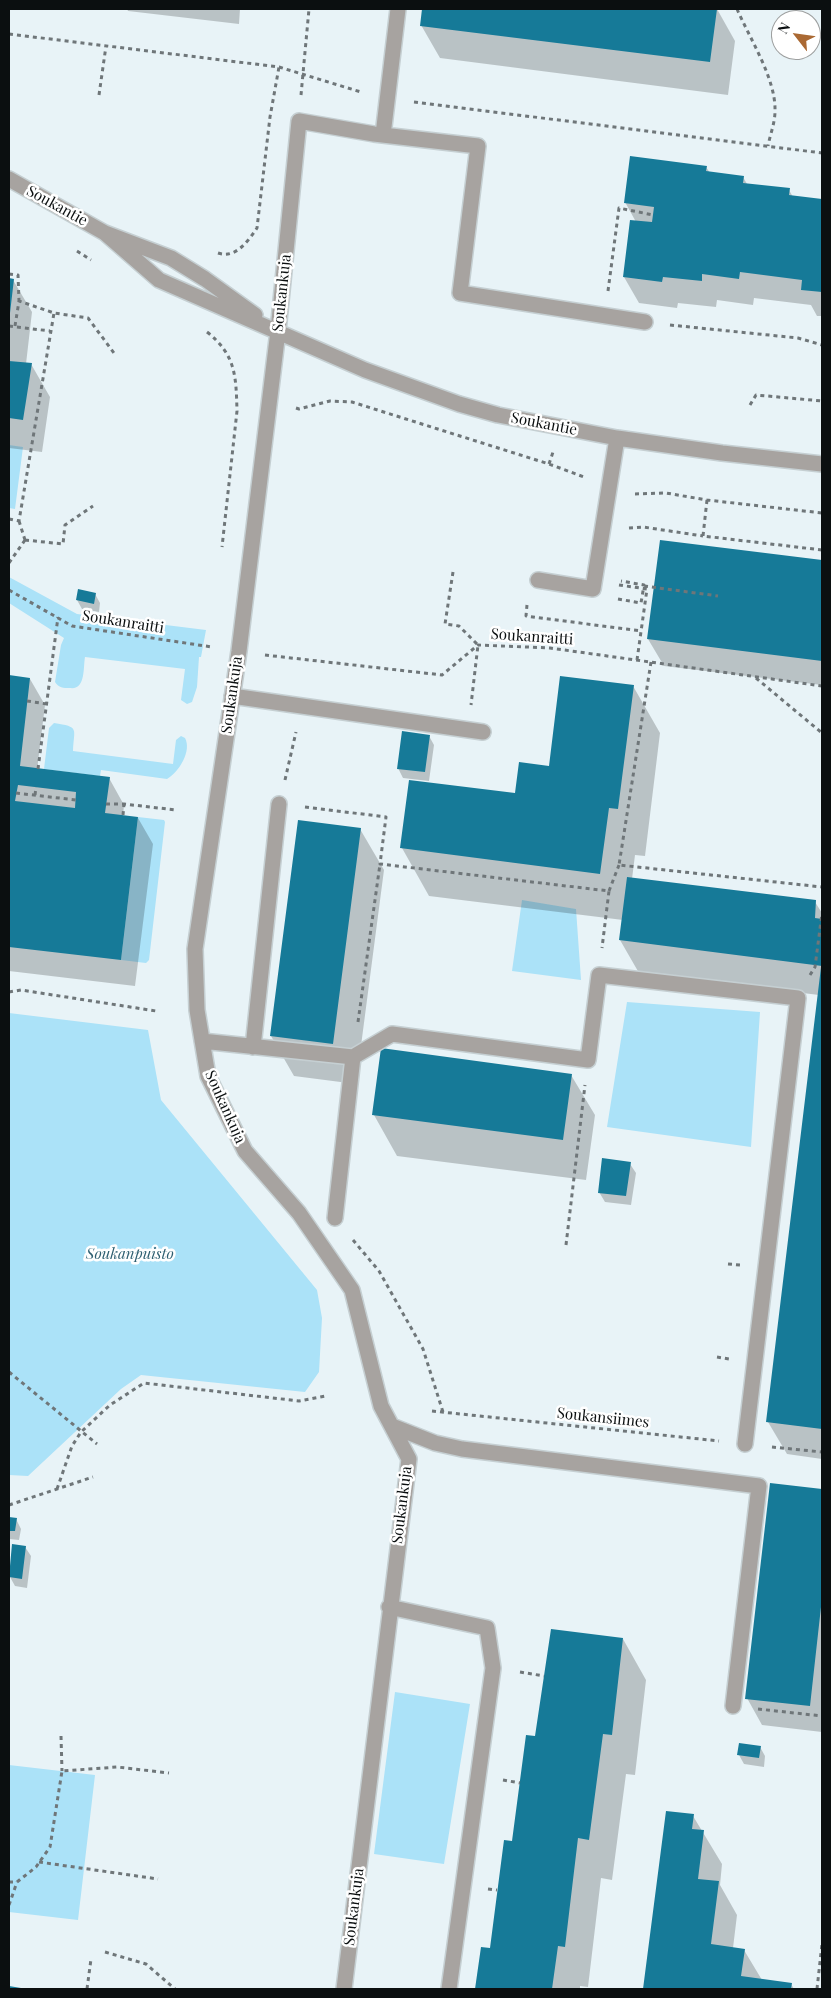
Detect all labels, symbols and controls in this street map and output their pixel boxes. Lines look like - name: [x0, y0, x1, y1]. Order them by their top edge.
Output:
- north arrow: [771, 10, 821, 60]
- text: N: [773, 19, 794, 37]
- street label: Soukantie: [23, 182, 91, 230]
- street label: Soukankuja: [269, 253, 295, 333]
- street label: Soukantie: [509, 409, 579, 439]
- street label: Soukanraitti: [81, 607, 165, 637]
- street label: Soukanraitti: [490, 625, 574, 649]
- street label: Soukankuja: [218, 655, 246, 735]
- street label: Soukankuja: [201, 1068, 249, 1146]
- park label: Soukanpuisto: [86, 1245, 174, 1263]
- street label: Soukansiimes: [556, 1404, 650, 1432]
- street label: Soukankuja: [388, 1465, 416, 1545]
- street label: Soukankuja: [340, 1867, 368, 1947]

